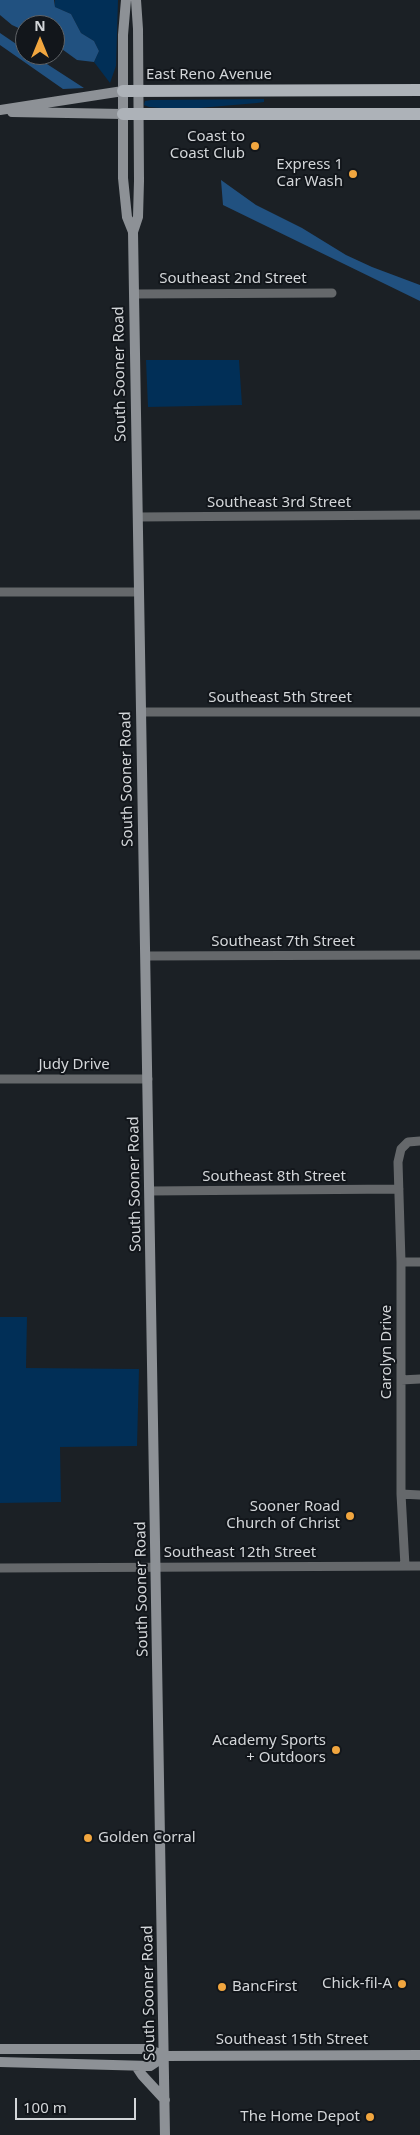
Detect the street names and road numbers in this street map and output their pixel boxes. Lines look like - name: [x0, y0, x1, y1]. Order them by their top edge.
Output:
- street label: East Reno Avenue: [146, 66, 272, 84]
- street label: Southeast 2nd Street: [159, 270, 307, 288]
- street label: South Sooner Road: [110, 306, 130, 442]
- street label: Southeast 3rd Street: [207, 494, 351, 512]
- street label: Southeast 5th Street: [208, 689, 352, 707]
- street label: South Sooner Road: [117, 711, 137, 847]
- street label: Southeast 7th Street: [211, 933, 355, 951]
- street label: Judy Drive: [38, 1056, 110, 1074]
- street label: South Sooner Road: [125, 1116, 145, 1252]
- street label: Southeast 8th Street: [202, 1168, 346, 1186]
- street label: Carolyn Drive: [378, 1305, 396, 1399]
- street label: South Sooner Road: [132, 1521, 152, 1657]
- street label: Southeast 12th Street: [164, 1544, 316, 1562]
- street label: South Sooner Road: [139, 1925, 159, 2061]
- street label: Southeast 15th Street: [216, 2031, 368, 2049]

